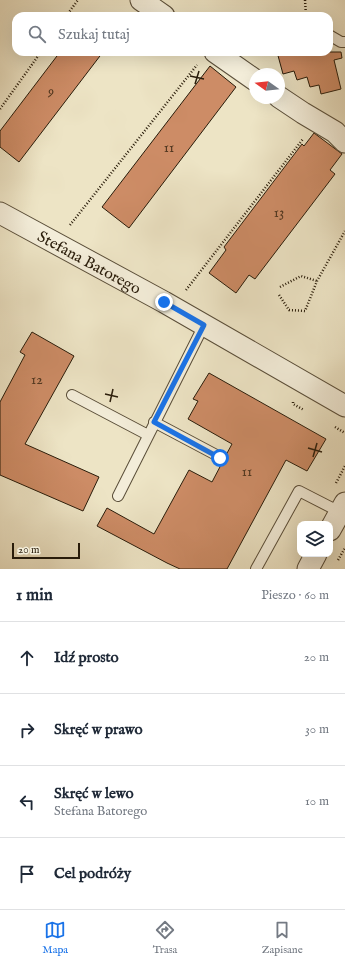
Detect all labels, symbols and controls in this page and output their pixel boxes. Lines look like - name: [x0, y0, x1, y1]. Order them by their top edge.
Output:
- search box: [12, 12, 333, 56]
- icon: search: [26, 23, 48, 45]
- text: Szukaj tutaj: [58, 25, 130, 44]
- north arrow: [249, 68, 285, 104]
- house number: 9: [47, 83, 54, 101]
- house number: 11: [164, 139, 174, 157]
- house number: 13: [274, 204, 284, 222]
- street label: Stefana Batorego: [33, 227, 144, 300]
- route end: [155, 293, 173, 311]
- house number: 12: [31, 371, 43, 389]
- route start: [211, 449, 229, 467]
- house number: 11: [242, 463, 252, 481]
- map controls: [297, 521, 333, 557]
- button: layers: [297, 521, 333, 557]
- scale bar: [12, 541, 80, 560]
- text: 20 m: [18, 543, 39, 557]
- text: 1 min: [16, 585, 53, 606]
- text: Pieszo · 60 m: [261, 587, 329, 604]
- icon: ahead: [16, 647, 38, 669]
- text: Idź prosto: [54, 648, 119, 667]
- text: 20 m: [304, 649, 329, 666]
- icon: right: [16, 719, 38, 741]
- text: Skręć w prawo: [54, 720, 143, 739]
- text: 30 m: [305, 721, 329, 738]
- text: Skręć w lewo: [54, 784, 134, 803]
- icon: left: [16, 791, 38, 813]
- text: 10 m: [305, 793, 329, 810]
- text: Stefana Batorego: [54, 803, 147, 820]
- icon: arrive: [16, 863, 38, 885]
- text: Cel podróży: [54, 864, 131, 883]
- tab: Mapa: [42, 919, 68, 957]
- tab: Trasa: [153, 919, 177, 957]
- tab: Zapisane: [262, 919, 303, 957]

